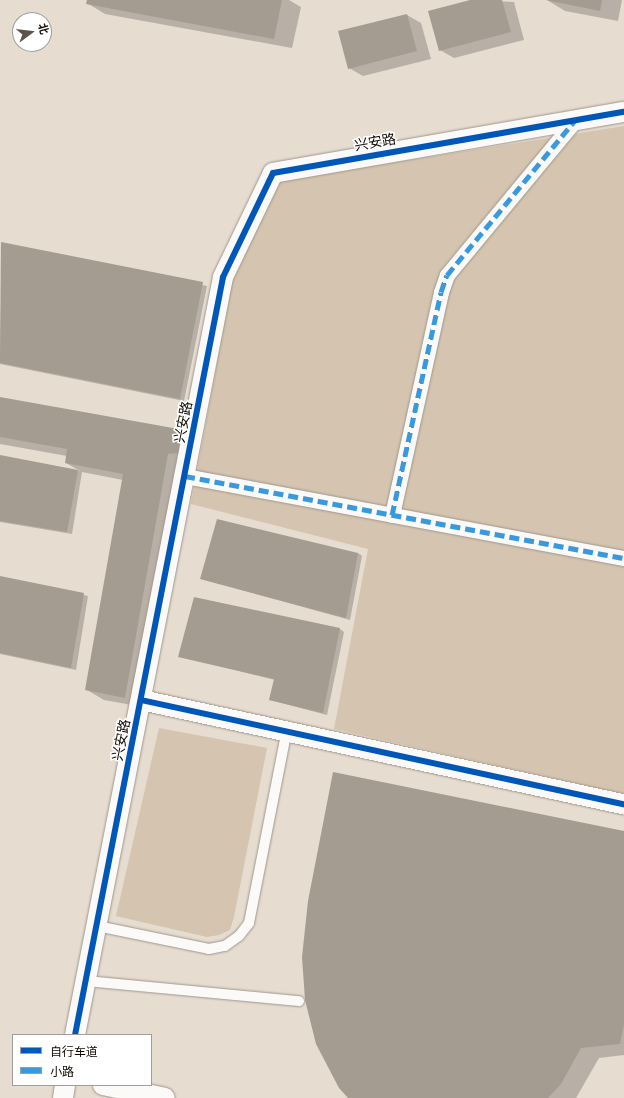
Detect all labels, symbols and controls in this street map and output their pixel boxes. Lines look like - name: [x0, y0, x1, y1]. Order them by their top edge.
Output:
- north arrow: [12, 12, 52, 52]
- text: 北: [35, 22, 51, 36]
- street label: 兴安路: [353, 130, 397, 154]
- street label: 兴安路: [171, 400, 195, 444]
- street label: 兴安路: [109, 718, 133, 762]
- legend: [12, 1034, 152, 1086]
- text: 自行车道: [50, 1045, 98, 1059]
- text: 小路: [50, 1065, 74, 1079]

